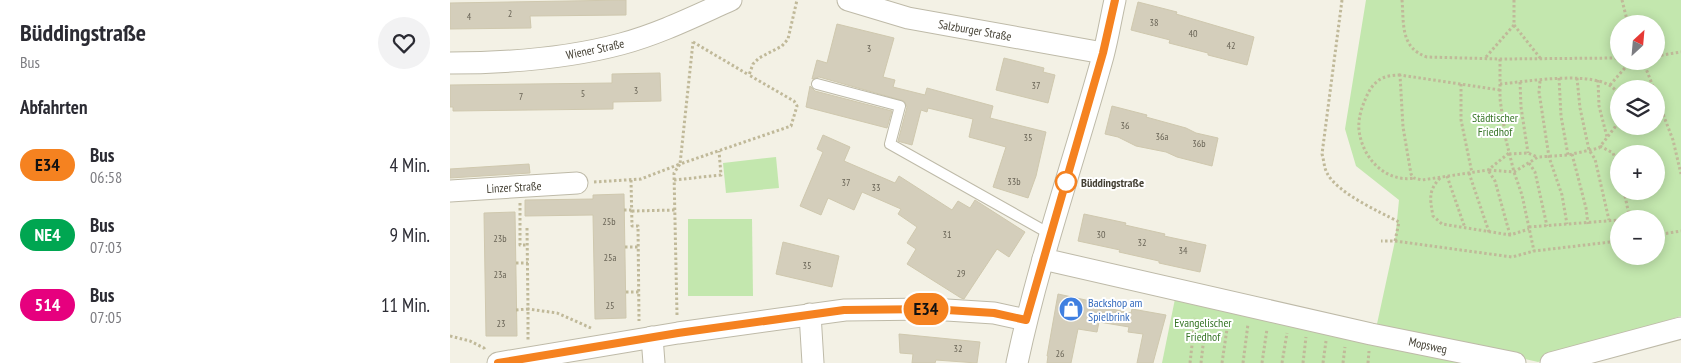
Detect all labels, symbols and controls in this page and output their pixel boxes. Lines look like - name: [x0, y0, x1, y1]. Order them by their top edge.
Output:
- house number: 2: [508, 7, 512, 20]
- house number: 4: [467, 10, 472, 23]
- north arrow: [1610, 15, 1665, 70]
- map controls: [1610, 15, 1665, 265]
- street label: Salzburger Straße: [937, 16, 1013, 44]
- house number: 38: [1150, 16, 1159, 29]
- text: Büddingstraße: [20, 17, 146, 48]
- button: heart: [378, 17, 430, 69]
- house number: 40: [1189, 27, 1198, 40]
- street label: Wiener Straße: [565, 36, 625, 62]
- house number: 42: [1227, 39, 1236, 52]
- house number: 3: [867, 42, 871, 55]
- text: Bus: [20, 52, 40, 72]
- house number: 37: [1032, 79, 1041, 92]
- button: layers: [1610, 80, 1665, 135]
- house number: 3: [634, 84, 638, 97]
- house number: 5: [581, 87, 585, 100]
- house number: 7: [519, 90, 523, 103]
- text: Abfahrten: [20, 95, 87, 119]
- park label: Städtischer Friedhof: [1472, 110, 1519, 139]
- house number: 36: [1121, 119, 1130, 132]
- house number: 36a: [1156, 130, 1169, 143]
- house number: 35: [1024, 131, 1033, 144]
- house number: 36b: [1192, 137, 1206, 150]
- text: Bus: [90, 143, 114, 167]
- button: +: [1610, 145, 1665, 200]
- text: E34: [35, 153, 60, 176]
- text: 4 Min.: [389, 153, 430, 177]
- text: 06:58: [90, 167, 122, 187]
- marker: Büddingstraße: [1055, 171, 1077, 193]
- house number: 33b: [1007, 175, 1021, 188]
- place label: Büddingstraße: [1081, 175, 1144, 190]
- house number: 37: [842, 176, 851, 189]
- street label: Linzer Straße: [486, 178, 542, 196]
- house number: 33: [872, 181, 881, 194]
- button: −: [1610, 210, 1665, 265]
- text: Bus: [90, 213, 114, 237]
- house number: 25b: [602, 215, 616, 228]
- text: NE4: [34, 223, 61, 246]
- text: 9 Min.: [389, 223, 430, 247]
- house number: 31: [943, 228, 952, 241]
- house number: 30: [1097, 228, 1106, 241]
- house number: 23b: [493, 232, 507, 245]
- house number: 32: [1138, 236, 1147, 249]
- text: 07:03: [90, 237, 122, 257]
- house number: 34: [1179, 244, 1188, 257]
- house number: 25a: [604, 251, 617, 264]
- house number: 35: [803, 259, 812, 272]
- house number: 29: [957, 267, 966, 280]
- house number: 23a: [494, 268, 507, 281]
- text: Bus: [90, 283, 114, 307]
- text: 514: [35, 293, 60, 316]
- text: 11 Min.: [381, 293, 430, 317]
- line badge: E34: [897, 293, 955, 325]
- place label: Backshop am Spielbrink: [1088, 295, 1142, 324]
- shop icon: Backshop am Spielbrink: [1058, 296, 1084, 322]
- text: E34: [914, 297, 938, 320]
- house number: 25: [606, 299, 615, 312]
- text: 07:05: [90, 307, 122, 327]
- park label: Evangelischer Friedhof: [1174, 315, 1232, 344]
- house number: 23: [497, 317, 506, 330]
- street label: Mopsweg: [1407, 334, 1449, 356]
- house number: 32: [954, 342, 963, 355]
- house number: 26: [1056, 347, 1065, 360]

